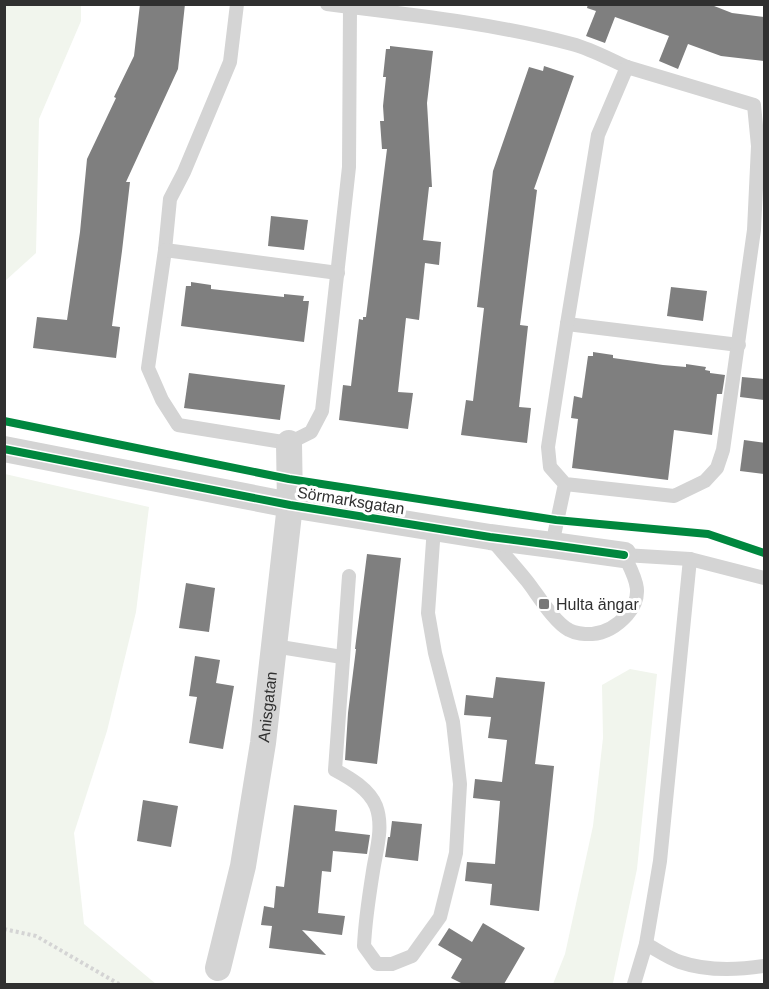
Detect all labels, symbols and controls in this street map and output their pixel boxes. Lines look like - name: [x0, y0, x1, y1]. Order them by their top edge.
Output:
- street label: Sörmarksgatan: [296, 484, 406, 517]
- place label: Hulta ängar: [556, 596, 639, 613]
- marker: Hulta ängar: [537, 597, 551, 611]
- street label: Anisgatan: [255, 671, 280, 743]

